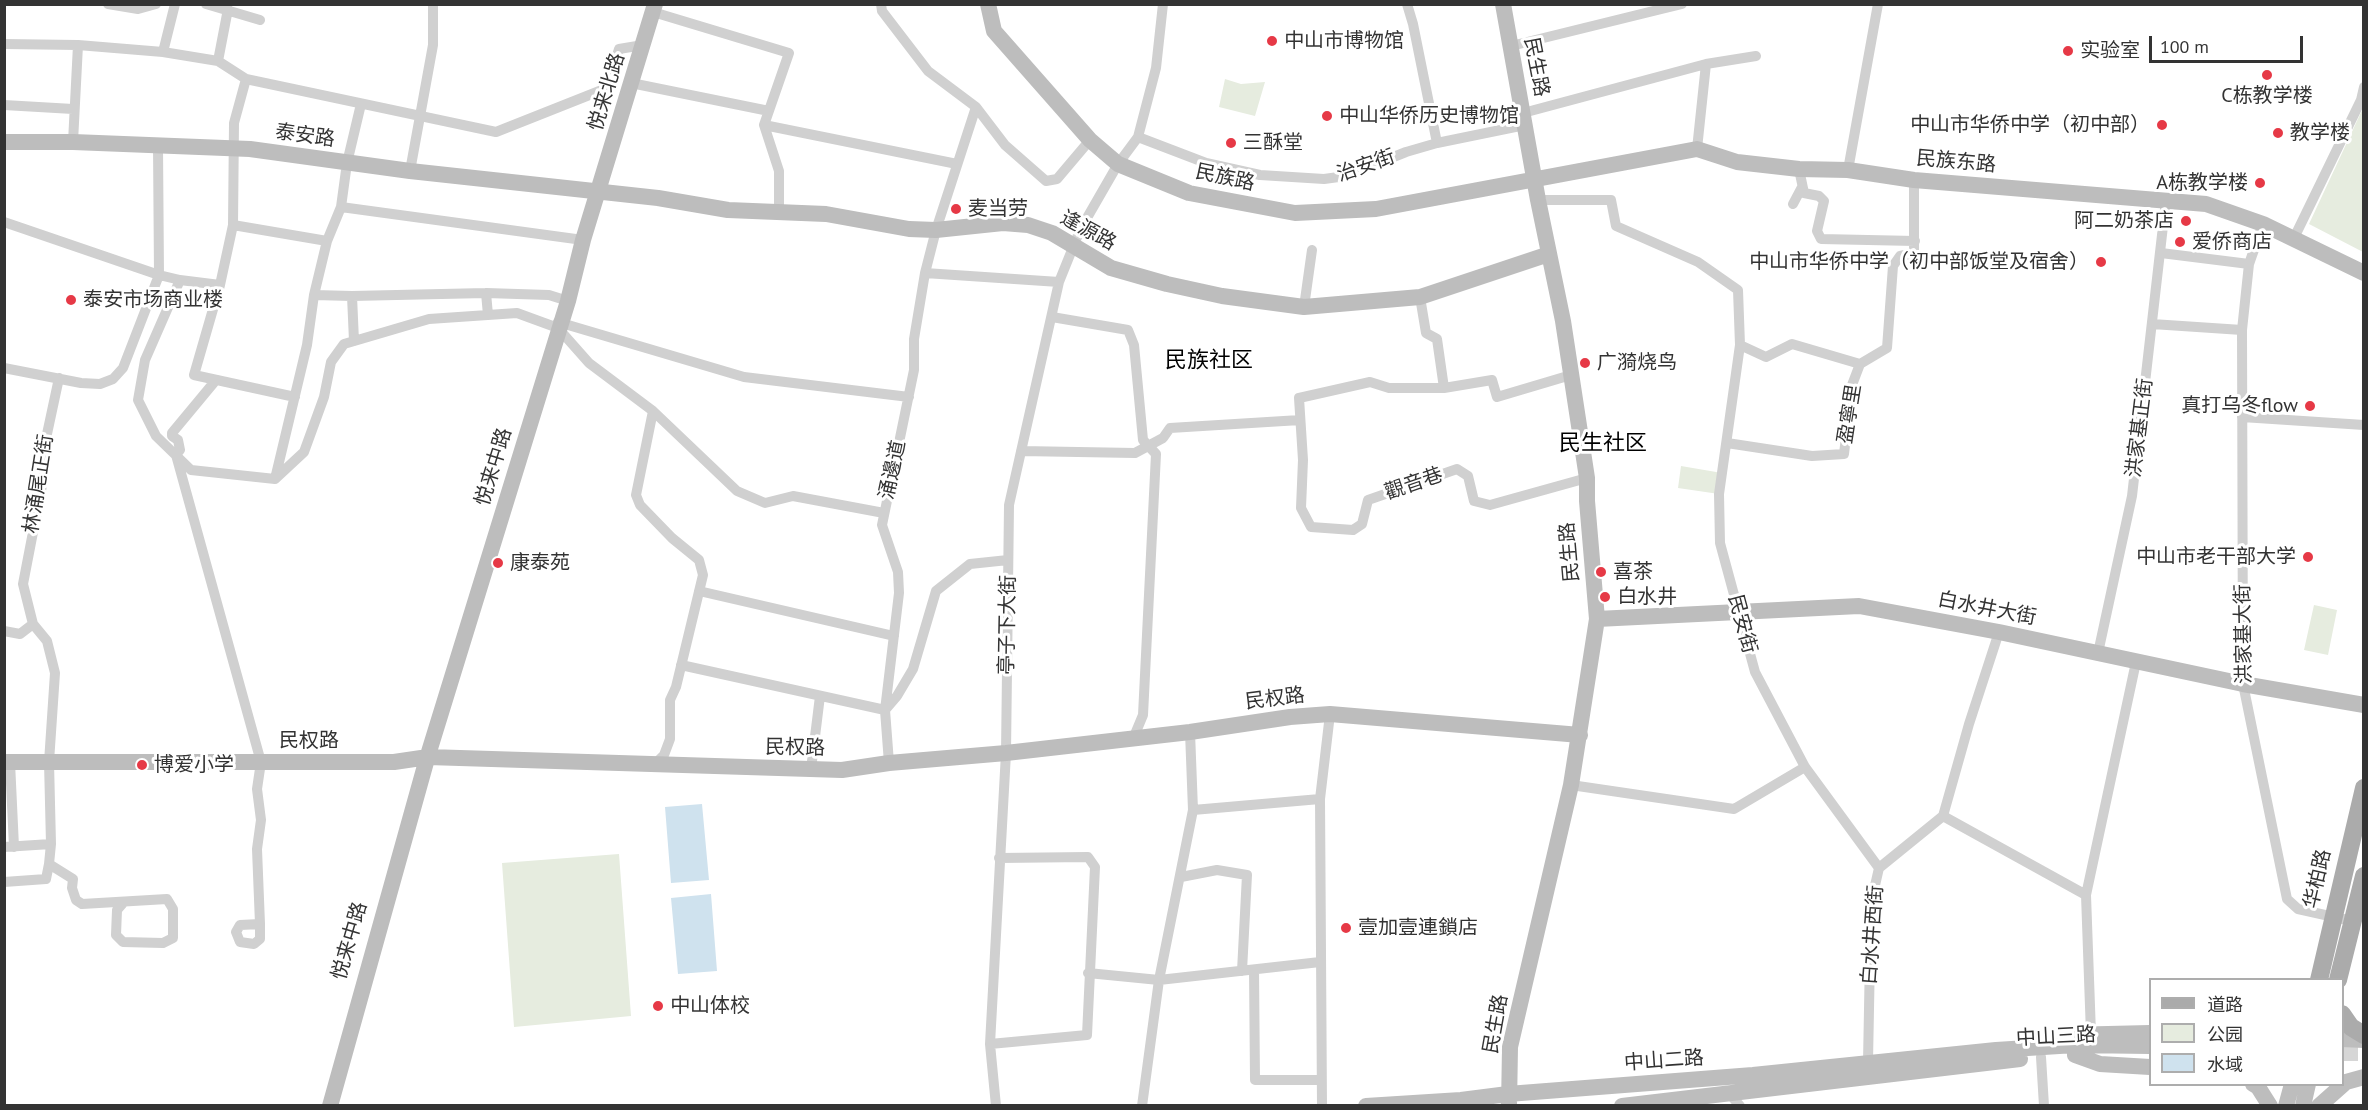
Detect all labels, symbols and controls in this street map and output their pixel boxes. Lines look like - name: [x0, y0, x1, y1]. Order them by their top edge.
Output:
- scale bar: [2152, 24, 2306, 62]
- place label: 中山市博物馆: [1284, 29, 1404, 53]
- marker: 中山市博物馆: [1265, 34, 1279, 48]
- street label: 民生路: [1518, 35, 1554, 99]
- text: 100 m: [2160, 35, 2209, 58]
- place label: 实验室: [2080, 39, 2140, 63]
- marker: 实验室: [2061, 44, 2075, 58]
- street label: 悦来北路: [584, 50, 630, 134]
- marker: C栋教学楼: [2260, 68, 2274, 82]
- place label: C栋教学楼: [2221, 84, 2313, 108]
- place label: 中山华侨历史博物馆: [1339, 104, 1519, 128]
- marker: 中山华侨历史博物馆: [1320, 109, 1334, 123]
- place label: 中山市华侨中学（初中部）: [1910, 113, 2150, 137]
- marker: 中山市华侨中学（初中部）: [2155, 118, 2169, 132]
- street label: 泰安路: [274, 120, 336, 152]
- place label: 教学楼: [2290, 121, 2350, 145]
- marker: 教学楼: [2271, 126, 2285, 140]
- place label: 三酥堂: [1243, 131, 1303, 155]
- marker: 三酥堂: [1224, 136, 1238, 150]
- street label: 治安街: [1334, 145, 1398, 187]
- street label: 民族东路: [1915, 147, 1997, 177]
- street label: 民族路: [1193, 160, 1257, 196]
- place label: A栋教学楼: [2156, 171, 2248, 195]
- marker: A栋教学楼: [2253, 176, 2267, 190]
- place label: 麦当劳: [968, 197, 1028, 221]
- marker: 麦当劳: [949, 202, 963, 216]
- street label: 逢源路: [1056, 206, 1120, 256]
- place label: 阿二奶茶店: [2074, 209, 2174, 233]
- marker: 阿二奶茶店: [2179, 214, 2193, 228]
- place label: 爱侨商店: [2192, 230, 2272, 254]
- marker: 爱侨商店: [2173, 235, 2187, 249]
- place label: 中山市华侨中学（初中部饭堂及宿舍）: [1749, 250, 2089, 274]
- marker: 中山市华侨中学（初中部饭堂及宿舍）: [2094, 255, 2108, 269]
- place label: 泰安市场商业楼: [83, 288, 223, 312]
- marker: 泰安市场商业楼: [64, 293, 78, 307]
- district label: 民族社区: [1165, 348, 1253, 374]
- place label: 广漪烧鸟: [1597, 351, 1677, 375]
- marker: 广漪烧鸟: [1578, 356, 1592, 370]
- street label: 洪家基正街: [2122, 377, 2158, 479]
- street label: 盈寧里: [1833, 382, 1867, 446]
- place label: 真打乌冬flow: [2181, 394, 2298, 418]
- marker: 真打乌冬flow: [2303, 399, 2317, 413]
- street label: 悦来中路: [471, 425, 517, 509]
- district label: 民生社区: [1559, 431, 1647, 457]
- street label: 林涌尾正街: [19, 433, 59, 535]
- street label: 涌邊道: [875, 438, 911, 502]
- street label: 觀音巷: [1382, 463, 1446, 505]
- street label: 民生路: [1555, 521, 1585, 583]
- place label: 中山市老干部大学: [2136, 545, 2296, 569]
- marker: 中山市老干部大学: [2301, 550, 2315, 564]
- place label: 康泰苑: [510, 551, 570, 575]
- marker: 康泰苑: [491, 556, 505, 570]
- place label: 喜茶: [1613, 560, 1653, 584]
- marker: 喜茶: [1594, 565, 1608, 579]
- street label: 亭子下大街: [995, 575, 1021, 675]
- street label: 洪家基大街: [2231, 584, 2257, 684]
- place label: 白水井: [1617, 585, 1677, 609]
- street label: 白水井大街: [1936, 588, 2038, 630]
- marker: 白水井: [1598, 590, 1612, 604]
- street label: 民安街: [1723, 592, 1761, 656]
- street label: 民权路: [1244, 683, 1306, 715]
- street label: 民权路: [279, 729, 339, 753]
- street label: 民权路: [765, 735, 825, 761]
- place label: 博爱小学: [154, 753, 234, 777]
- marker: 博爱小学: [135, 758, 149, 772]
- street label: 华柏路: [2300, 847, 2336, 911]
- street label: 白水井西街: [1858, 884, 1888, 986]
- street label: 悦来中路: [327, 899, 373, 983]
- place label: 壹加壹連鎖店: [1358, 916, 1478, 940]
- marker: 壹加壹連鎖店: [1339, 921, 1353, 935]
- legend: [2149, 978, 2344, 1086]
- street label: 民生路: [1479, 992, 1513, 1056]
- text: 道路: [2207, 993, 2243, 1016]
- place label: 中山体校: [670, 994, 750, 1018]
- marker: 中山体校: [651, 999, 665, 1013]
- street label: 中山三路: [2015, 1023, 2097, 1051]
- text: 公园: [2207, 1023, 2243, 1046]
- street label: 中山二路: [1623, 1046, 1705, 1076]
- text: 水域: [2207, 1053, 2243, 1076]

